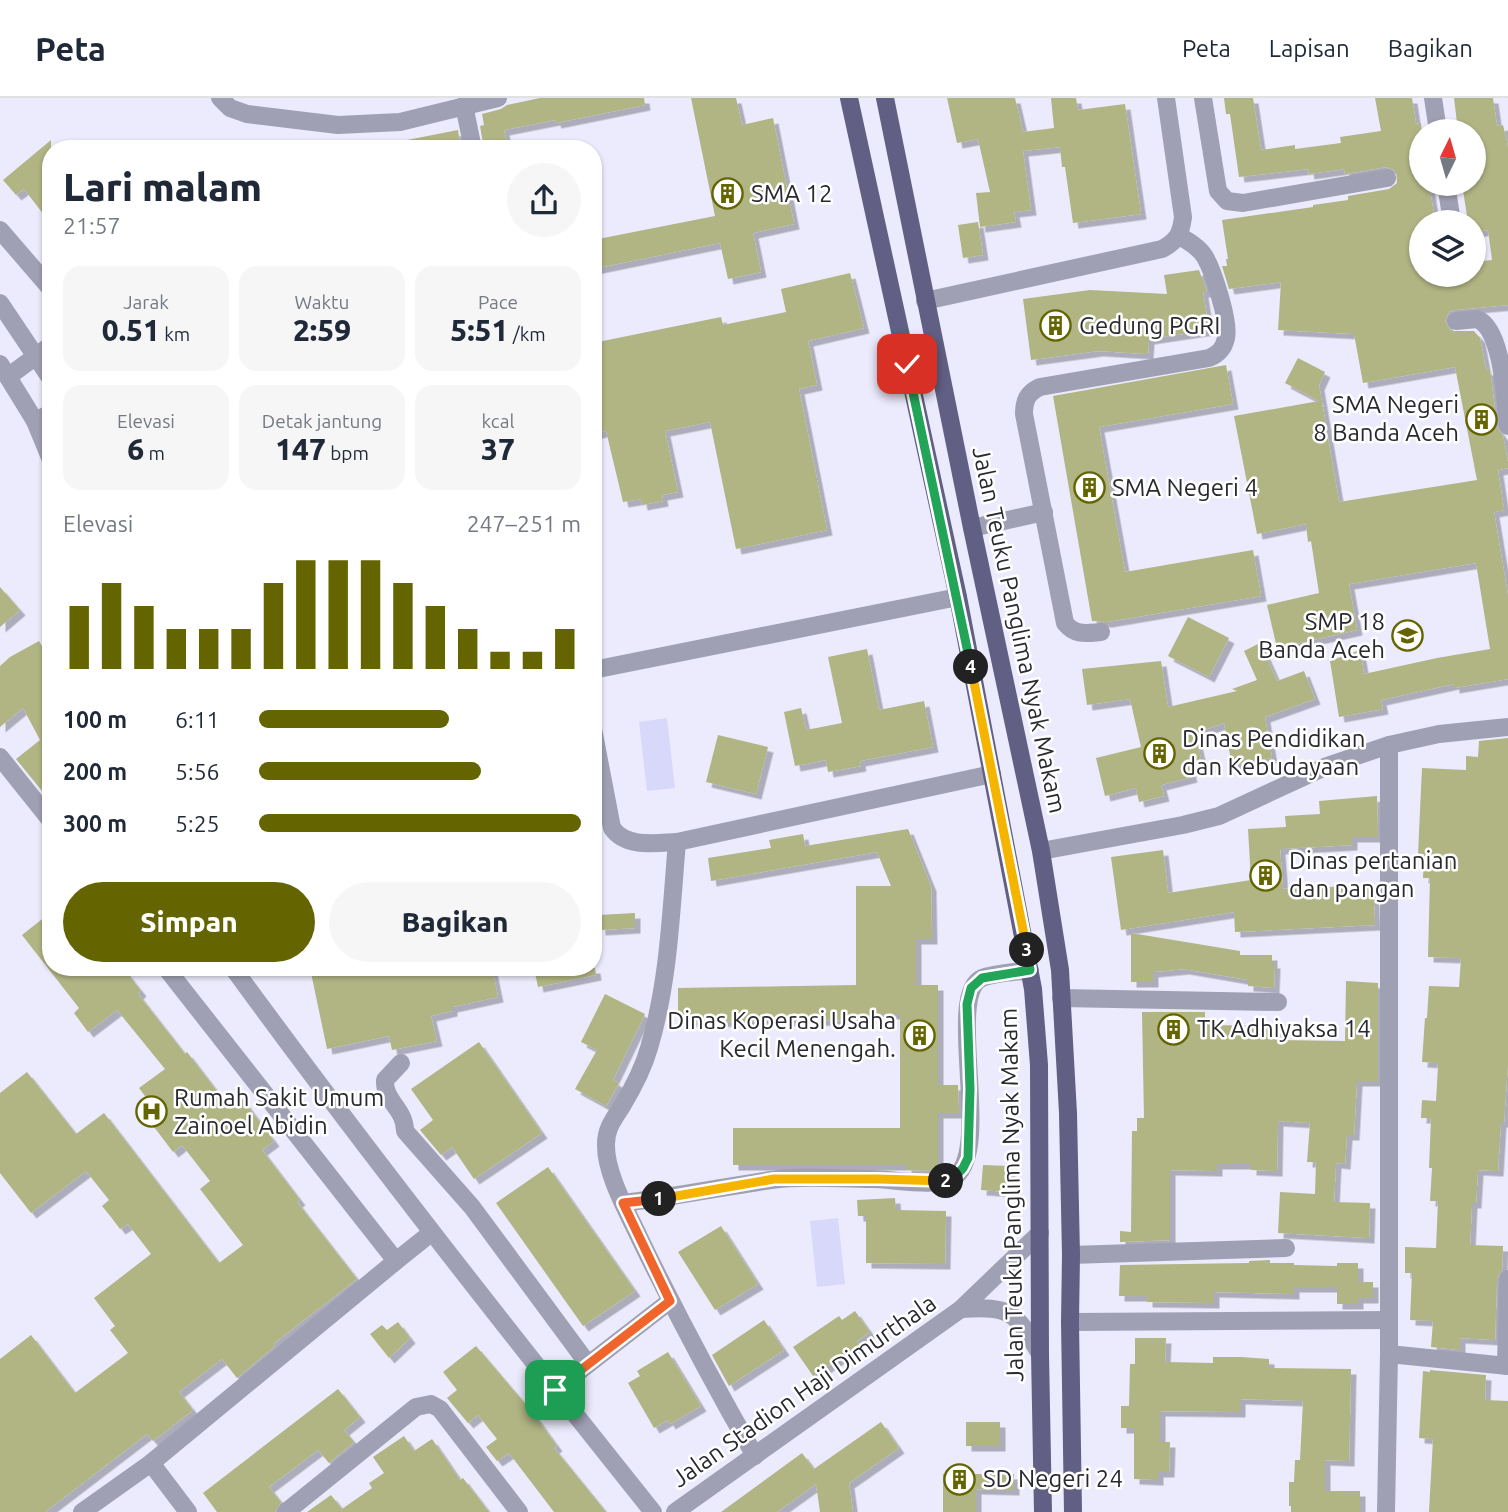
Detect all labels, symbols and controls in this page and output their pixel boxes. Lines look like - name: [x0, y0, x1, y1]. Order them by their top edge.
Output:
- text: Peta: [35, 30, 106, 67]
- text: Peta: [1182, 35, 1231, 62]
- text: Lapisan: [1269, 35, 1350, 62]
- text: Bagikan: [1388, 35, 1473, 62]
- north arrow: [1409, 119, 1486, 196]
- map controls: [1409, 119, 1486, 287]
- button: share: [507, 163, 581, 237]
- text: Lari malam: [63, 166, 262, 208]
- building icon: SMA 12: [711, 177, 745, 211]
- place label: SMA 12: [751, 180, 833, 207]
- button: layers: [1409, 210, 1486, 287]
- text: 21:57: [63, 213, 121, 238]
- text: Jarak: [123, 291, 169, 313]
- text: Waktu: [295, 291, 349, 313]
- text: Pace: [478, 291, 518, 313]
- building icon: Gedung PGRI: [1039, 309, 1073, 343]
- place label: Gedung PGRI: [1079, 312, 1220, 339]
- text: 0.51: [102, 313, 160, 347]
- text: 2:59: [293, 313, 351, 347]
- text: 5:51: [450, 313, 508, 347]
- text: km: [160, 323, 190, 345]
- text: /km: [508, 323, 546, 345]
- pin: [877, 334, 937, 394]
- icon: check: [888, 345, 926, 383]
- place label: SMA Negeri 8 Banda Aceh: [1313, 391, 1459, 446]
- building icon: SMA Negeri 8 Banda Aceh: [1465, 402, 1499, 436]
- text: Elevasi: [117, 410, 175, 432]
- text: Detak jantung: [262, 410, 382, 432]
- text: kcal: [482, 410, 514, 432]
- text: 6: [127, 432, 144, 466]
- text: 147: [275, 432, 326, 466]
- text: 37: [481, 432, 515, 466]
- text: m: [144, 442, 165, 464]
- text: bpm: [326, 442, 369, 464]
- street label: Jalan Teuku Panglima Nyak Makam: [967, 444, 1072, 816]
- building icon: SMA Negeri 4: [1072, 471, 1106, 505]
- place label: SMA Negeri 4: [1112, 474, 1258, 501]
- text: Elevasi: [63, 511, 133, 536]
- text: 247–251 m: [467, 511, 581, 536]
- place label: SMP 18 Banda Aceh: [1258, 608, 1385, 663]
- school or university icon: SMP 18 Banda Aceh: [1391, 619, 1425, 653]
- pin: 4: [954, 650, 988, 684]
- text: 4: [965, 655, 976, 677]
- text: 100 m: [63, 707, 127, 732]
- text: 6:11: [175, 707, 220, 732]
- place label: Dinas Pendidikan dan Kebudayaan: [1182, 725, 1365, 780]
- building icon: Dinas Pendidikan dan Kebudayaan: [1142, 736, 1176, 770]
- text: 200 m: [63, 759, 127, 784]
- text: 5:56: [175, 759, 220, 784]
- text: 300 m: [63, 811, 127, 836]
- text: 5:25: [175, 811, 220, 836]
- place label: Dinas pertanian dan pangan: [1289, 847, 1457, 902]
- building icon: Dinas pertanian dan pangan: [1249, 858, 1283, 892]
- button: Simpan: [63, 882, 315, 962]
- button: Bagikan: [329, 882, 581, 962]
- pin: 3: [1010, 932, 1044, 968]
- text: 3: [1021, 938, 1032, 960]
- place label: Dinas Koperasi Usaha Kecil Menengah.: [667, 1007, 896, 1062]
- street label: Jalan Teuku Panglima Nyak Makam: [995, 1008, 1028, 1382]
- building icon: TK Adhiyaksa 14: [1157, 1012, 1191, 1046]
- place label: TK Adhiyaksa 14: [1197, 1015, 1371, 1042]
- building icon: Dinas Koperasi Usaha Kecil Menengah.: [902, 1018, 936, 1052]
- place label: Rumah Sakit Umum Zainoel Abidin: [174, 1084, 384, 1139]
- hospital icon: Rumah Sakit Umum Zainoel Abidin: [134, 1095, 168, 1129]
- pin: 2: [928, 1164, 964, 1198]
- text: 2: [940, 1169, 951, 1191]
- pin: 1: [642, 1182, 676, 1216]
- text: 1: [653, 1187, 664, 1209]
- street label: Jalan Stadion Haji Dimurthala: [667, 1289, 941, 1492]
- pin: [525, 1360, 585, 1420]
- icon: arrive: [536, 1371, 574, 1409]
- building icon: SD Negeri 24: [943, 1462, 977, 1496]
- place label: SD Negeri 24: [983, 1465, 1123, 1492]

